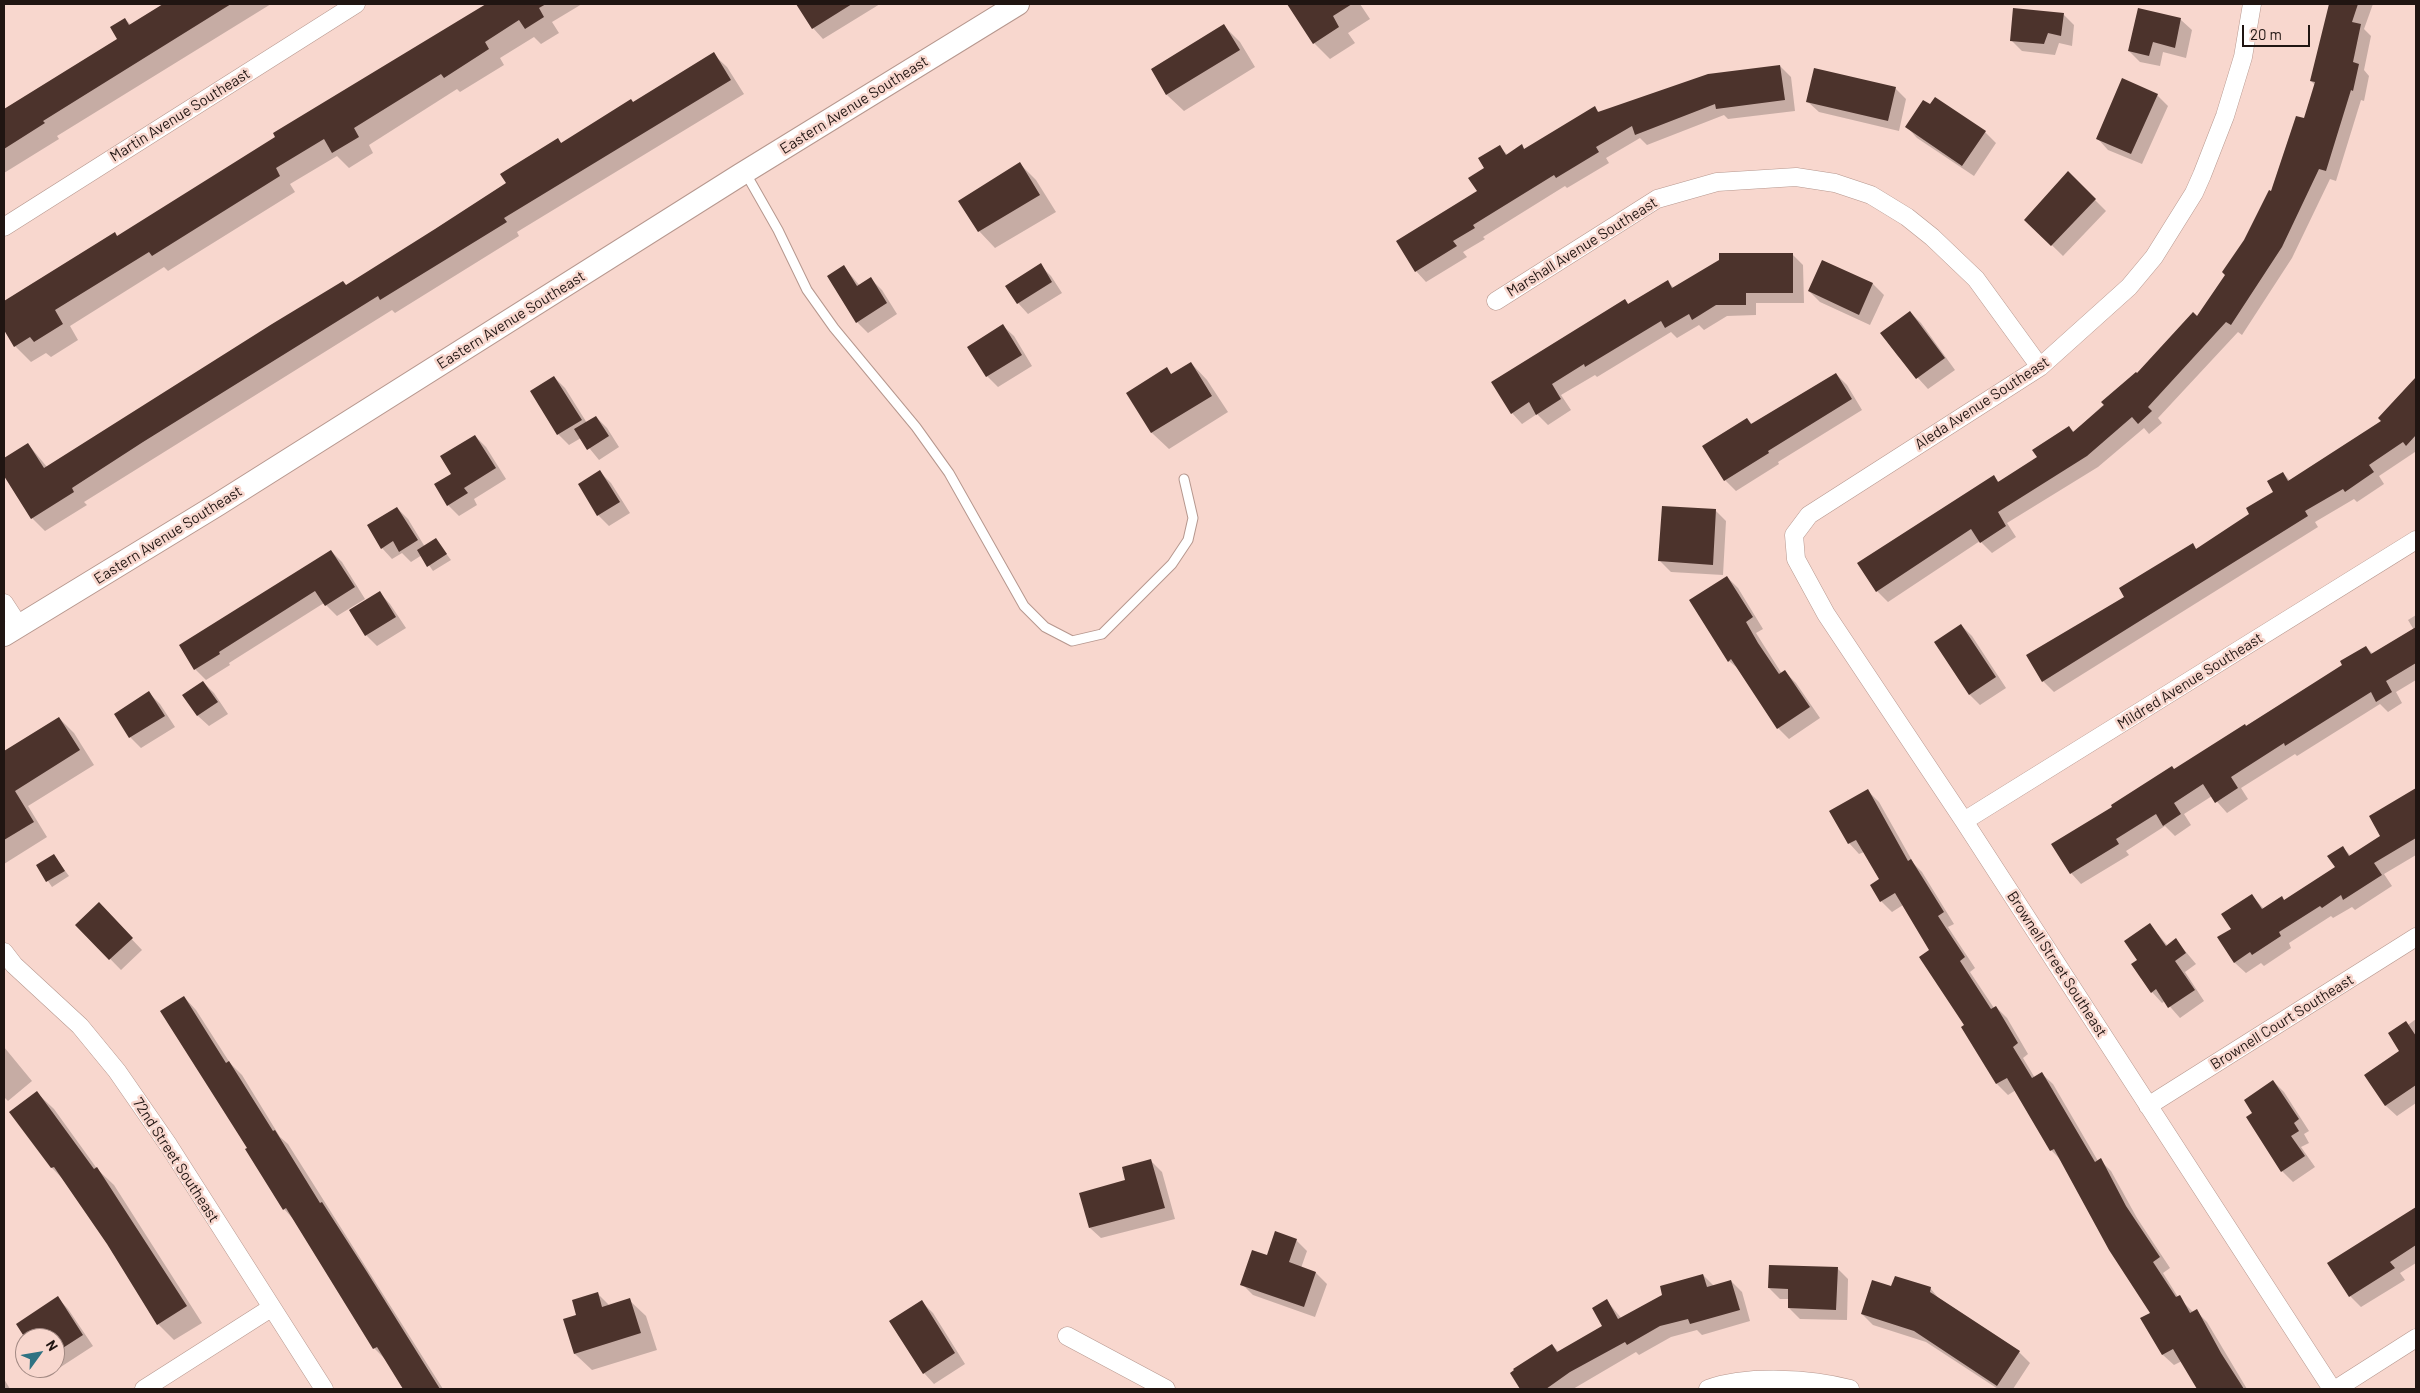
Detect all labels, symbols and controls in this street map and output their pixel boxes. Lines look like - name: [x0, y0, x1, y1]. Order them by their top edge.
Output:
- scale bar: [2245, 15, 2312, 47]
- text: 20 m: [2250, 25, 2282, 43]
- street label: Eastern Avenue Southeast: [777, 52, 931, 158]
- street label: Martin Avenue Southeast: [107, 65, 253, 165]
- street label: Marshall Avenue Southeast: [1503, 193, 1661, 301]
- street label: Eastern Avenue Southeast: [434, 267, 588, 373]
- street label: Aleda Avenue Southeast: [1911, 353, 2053, 453]
- street label: Eastern Avenue Southeast: [91, 482, 245, 588]
- street label: Mildred Avenue Southeast: [2114, 629, 2266, 733]
- street label: Brownell Street Southeast: [2003, 888, 2111, 1040]
- street label: Brownell Court Southeast: [2207, 971, 2357, 1073]
- street label: 72nd Street Southeast: [129, 1094, 223, 1226]
- north arrow: [15, 1328, 65, 1378]
- text: N: [43, 1337, 62, 1354]

